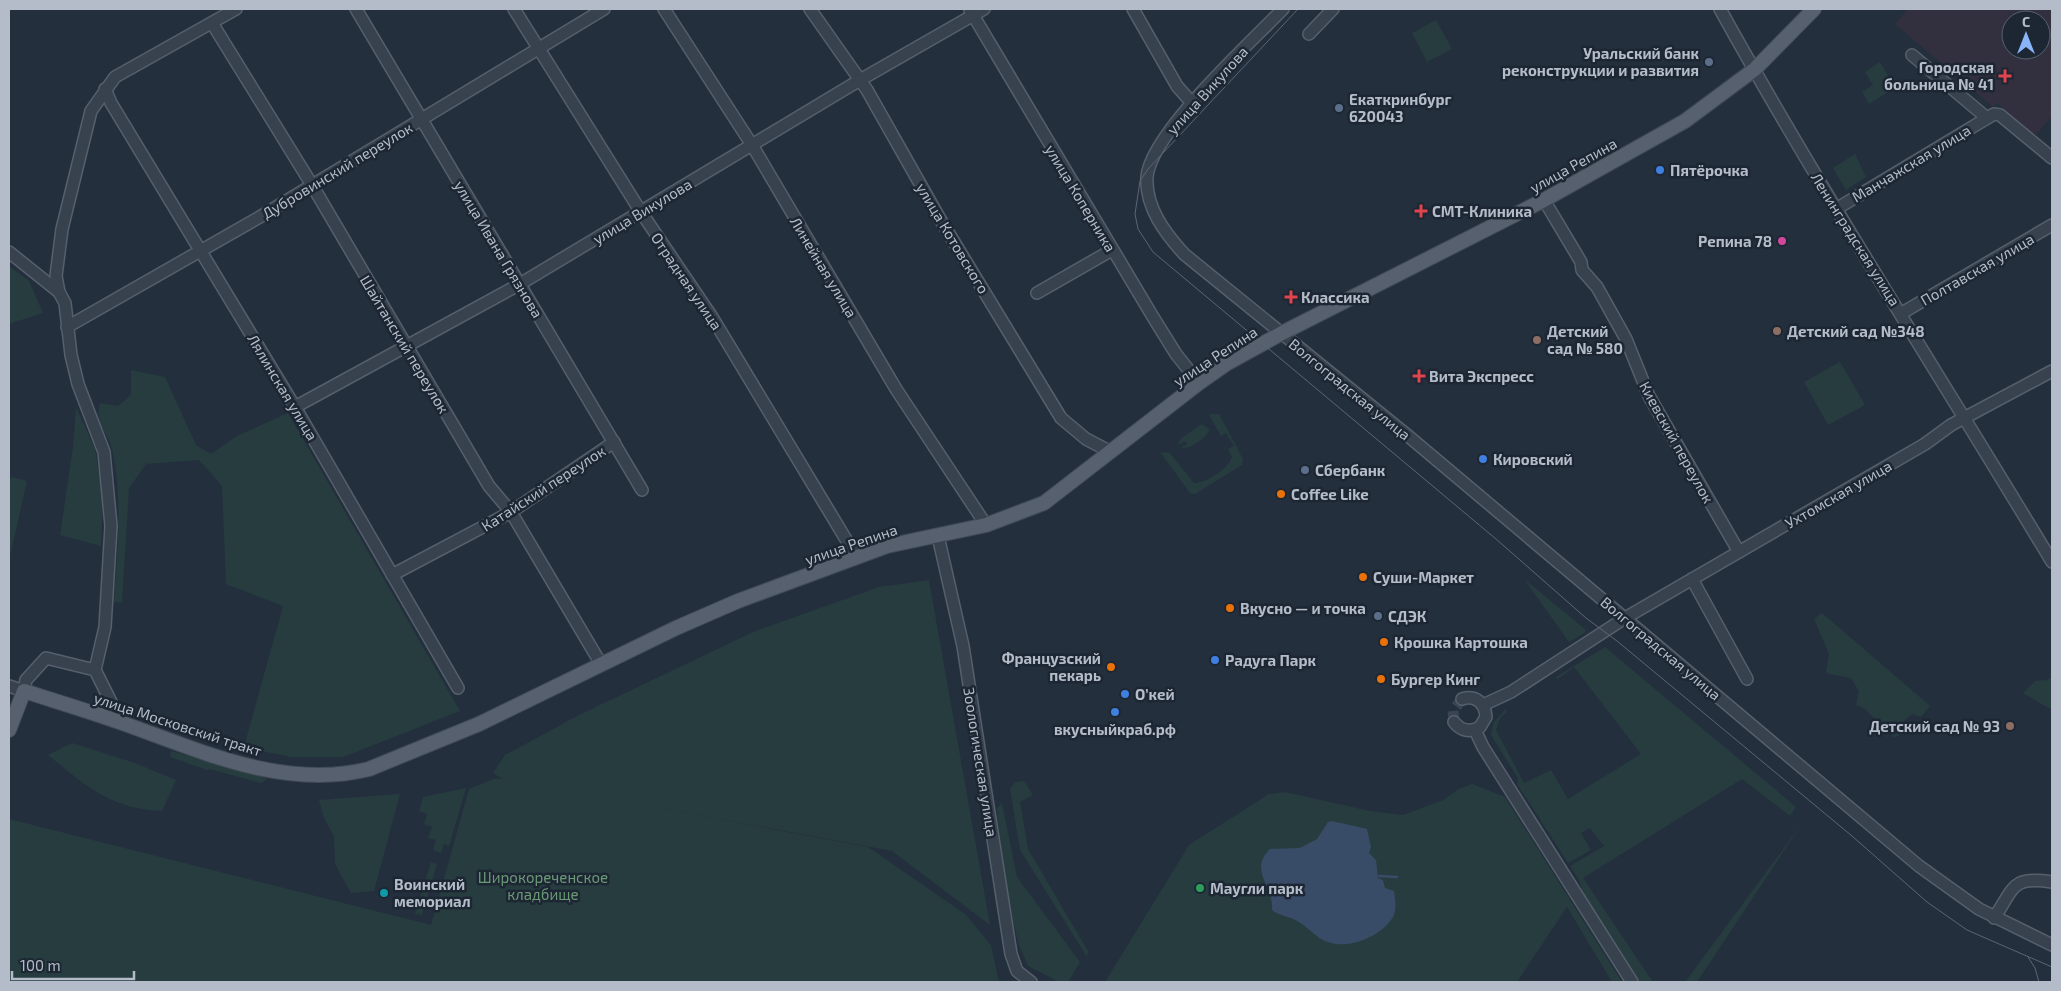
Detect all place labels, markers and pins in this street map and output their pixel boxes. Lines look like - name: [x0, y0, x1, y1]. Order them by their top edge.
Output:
- place label: Уральский банк реконструкции и развития: [1502, 44, 1700, 79]
- marker: Уральский банк реконструкции и развития: [1703, 56, 1715, 68]
- place label: Городская больница № 41: [1884, 58, 1994, 93]
- marker: Городская больница № 41: [1998, 69, 2012, 83]
- place label: Екаткринбург 620043: [1349, 90, 1452, 125]
- marker: Екаткринбург 620043: [1333, 102, 1345, 114]
- place label: Пятёрочка: [1670, 161, 1749, 179]
- marker: Пятёрочка: [1654, 164, 1666, 176]
- place label: СМТ-Клиника: [1432, 202, 1532, 220]
- marker: СМТ-Клиника: [1414, 204, 1428, 218]
- place label: Репина 78: [1698, 232, 1772, 250]
- marker: Репина 78: [1776, 235, 1788, 247]
- place label: Классика: [1301, 288, 1370, 306]
- marker: Классика: [1285, 291, 1297, 303]
- place label: Детский сад № 580: [1547, 322, 1623, 357]
- place label: Детский сад №348: [1787, 322, 1925, 340]
- marker: Детский сад №348: [1771, 325, 1783, 337]
- marker: Детский сад № 580: [1531, 334, 1543, 346]
- place label: Вита Экспресс: [1429, 367, 1534, 385]
- marker: Вита Экспресс: [1413, 370, 1425, 382]
- place label: Кировский: [1493, 450, 1573, 468]
- marker: Кировский: [1477, 453, 1489, 465]
- place label: Сбербанк: [1315, 461, 1386, 479]
- marker: Сбербанк: [1299, 464, 1311, 476]
- place label: Coffee Like: [1291, 485, 1369, 503]
- marker: Coffee Like: [1275, 488, 1287, 500]
- place label: Суши-Маркет: [1373, 568, 1474, 586]
- marker: Суши-Маркет: [1357, 571, 1369, 583]
- place label: Вкусно — и точка: [1240, 599, 1366, 617]
- marker: Вкусно — и точка: [1224, 602, 1236, 614]
- place label: СДЭК: [1388, 607, 1427, 625]
- marker: СДЭК: [1372, 610, 1384, 622]
- place label: Крошка Картошка: [1394, 633, 1528, 651]
- marker: Крошка Картошка: [1378, 636, 1390, 648]
- place label: Французский пекарь: [1002, 649, 1101, 684]
- place label: Радуга Парк: [1225, 651, 1316, 669]
- marker: Радуга Парк: [1209, 654, 1221, 666]
- marker: Французский пекарь: [1105, 661, 1117, 673]
- place label: Бургер Кинг: [1391, 670, 1480, 688]
- marker: Бургер Кинг: [1375, 673, 1387, 685]
- place label: О’кей: [1135, 685, 1175, 703]
- marker: О’кей: [1119, 688, 1131, 700]
- marker: вкусныйкраб.рф: [1109, 706, 1121, 718]
- place label: Детский сад № 93: [1869, 717, 2000, 735]
- place label: вкусныйкраб.рф: [1054, 720, 1176, 738]
- marker: Детский сад № 93: [2004, 720, 2016, 732]
- place label: Воинский мемориал: [394, 875, 471, 910]
- place label: Маугли парк: [1210, 879, 1304, 897]
- marker: Маугли парк: [1194, 882, 1206, 894]
- marker: Воинский мемориал: [378, 887, 390, 899]

